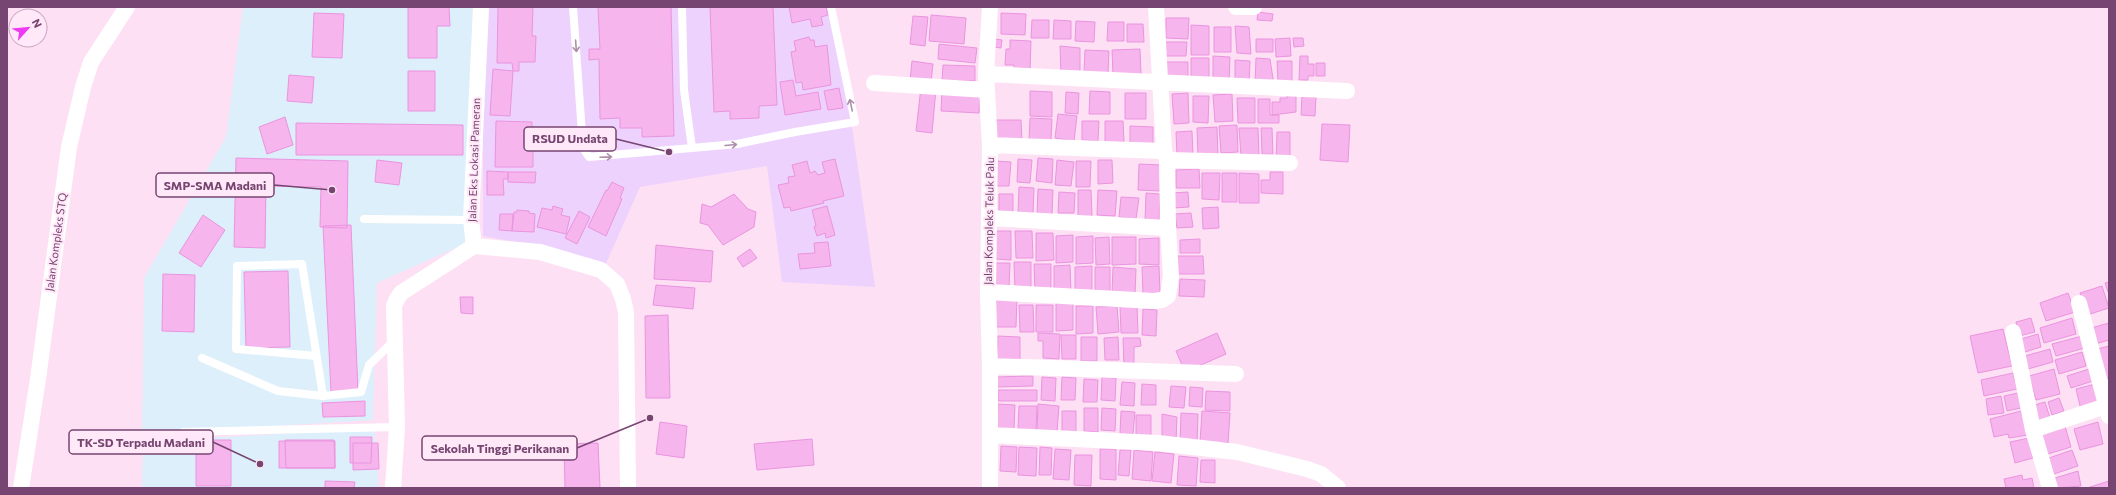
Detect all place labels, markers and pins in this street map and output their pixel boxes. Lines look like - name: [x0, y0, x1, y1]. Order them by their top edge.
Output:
- callout: RSUD Undata: [524, 127, 616, 151]
- callout: SMP-SMA Madani: [156, 173, 274, 197]
- callout: TK-SD Terpadu Madani: [69, 430, 213, 454]
- callout: Sekolah Tinggi Perikanan: [422, 436, 577, 460]

